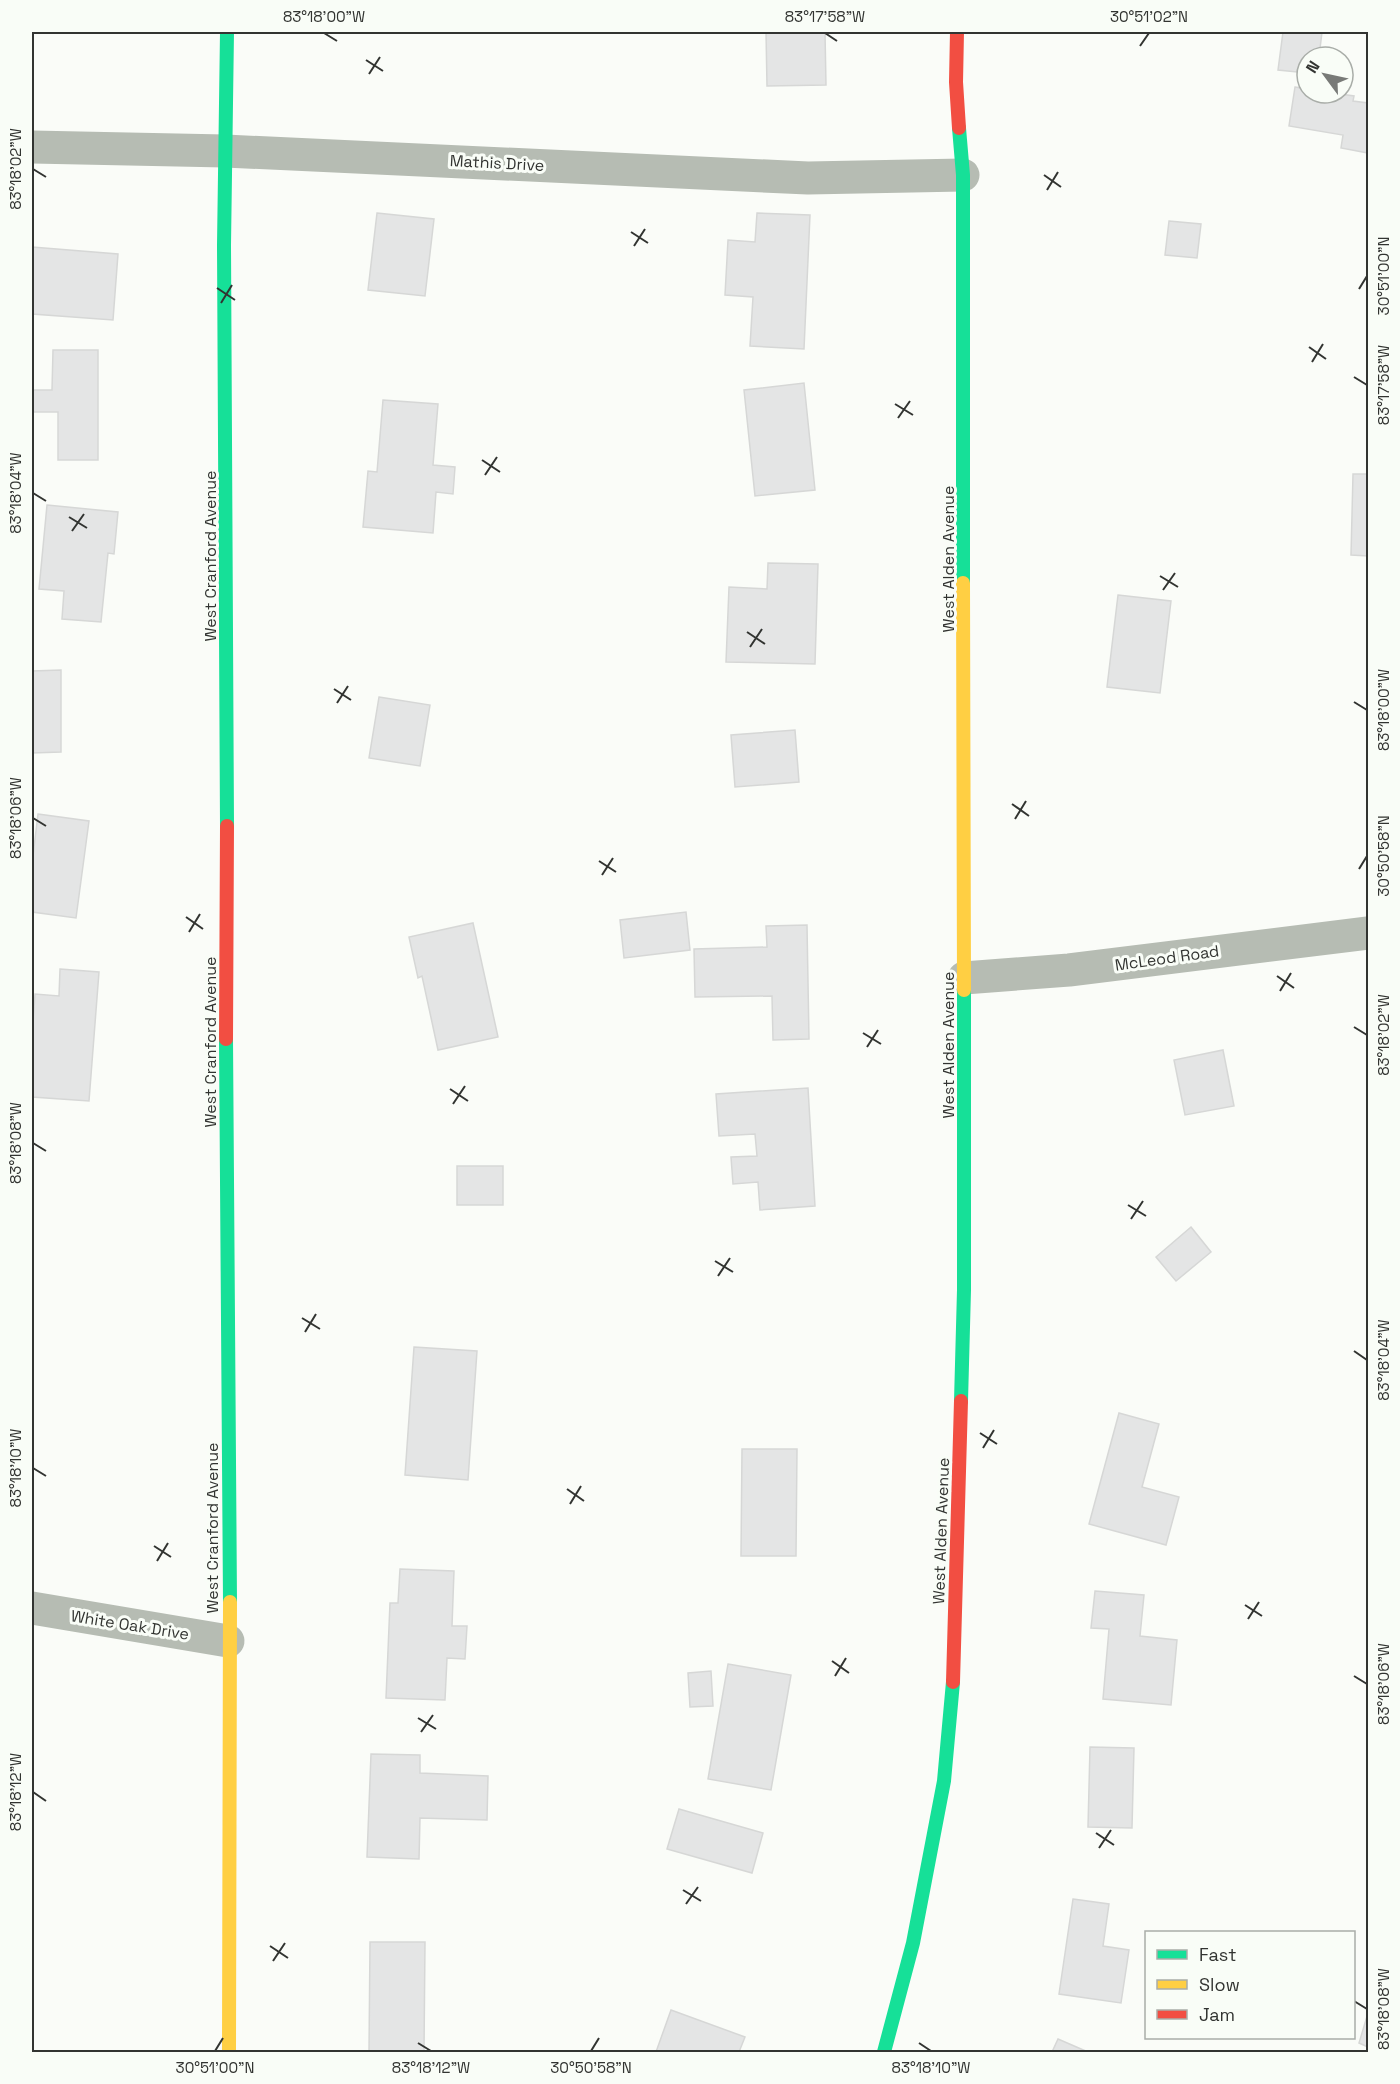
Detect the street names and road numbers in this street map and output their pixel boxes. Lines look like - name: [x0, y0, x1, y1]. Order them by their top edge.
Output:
- street label: Mathis Drive: [449, 150, 545, 176]
- street label: West Cranford Avenue: [200, 471, 221, 641]
- street label: West Alden Avenue: [938, 486, 959, 632]
- street label: McLeod Road: [1113, 940, 1221, 976]
- street label: West Cranford Avenue: [200, 957, 221, 1127]
- street label: West Alden Avenue: [938, 972, 959, 1118]
- street label: West Cranford Avenue: [202, 1443, 223, 1613]
- street label: West Alden Avenue: [928, 1457, 954, 1605]
- street label: White Oak Drive: [69, 1605, 191, 1645]

